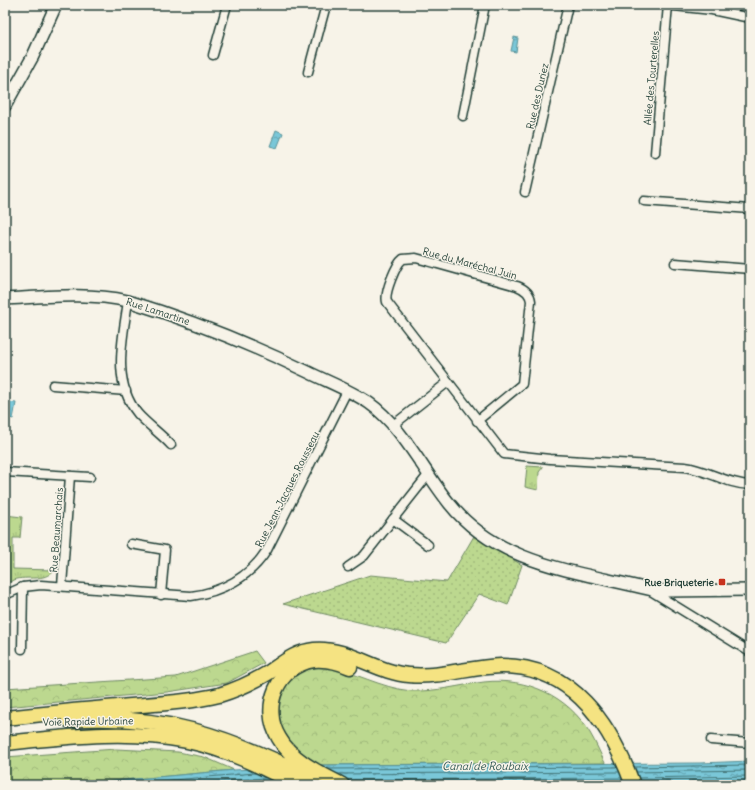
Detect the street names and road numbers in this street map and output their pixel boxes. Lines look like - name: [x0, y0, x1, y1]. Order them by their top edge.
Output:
- street label: Allée des Tourterelles: [641, 30, 662, 126]
- street label: Rue des Duriez: [524, 62, 551, 130]
- street label: Rue du Maréchal Juin: [421, 245, 519, 282]
- street label: Rue Lamartine: [124, 295, 191, 328]
- street label: Rue Jean-Jacques Rousseau: [252, 429, 323, 550]
- street label: Rue Beaumarchais: [47, 487, 66, 573]
- street label: Voie Rapide Urbaine: [43, 714, 133, 729]

